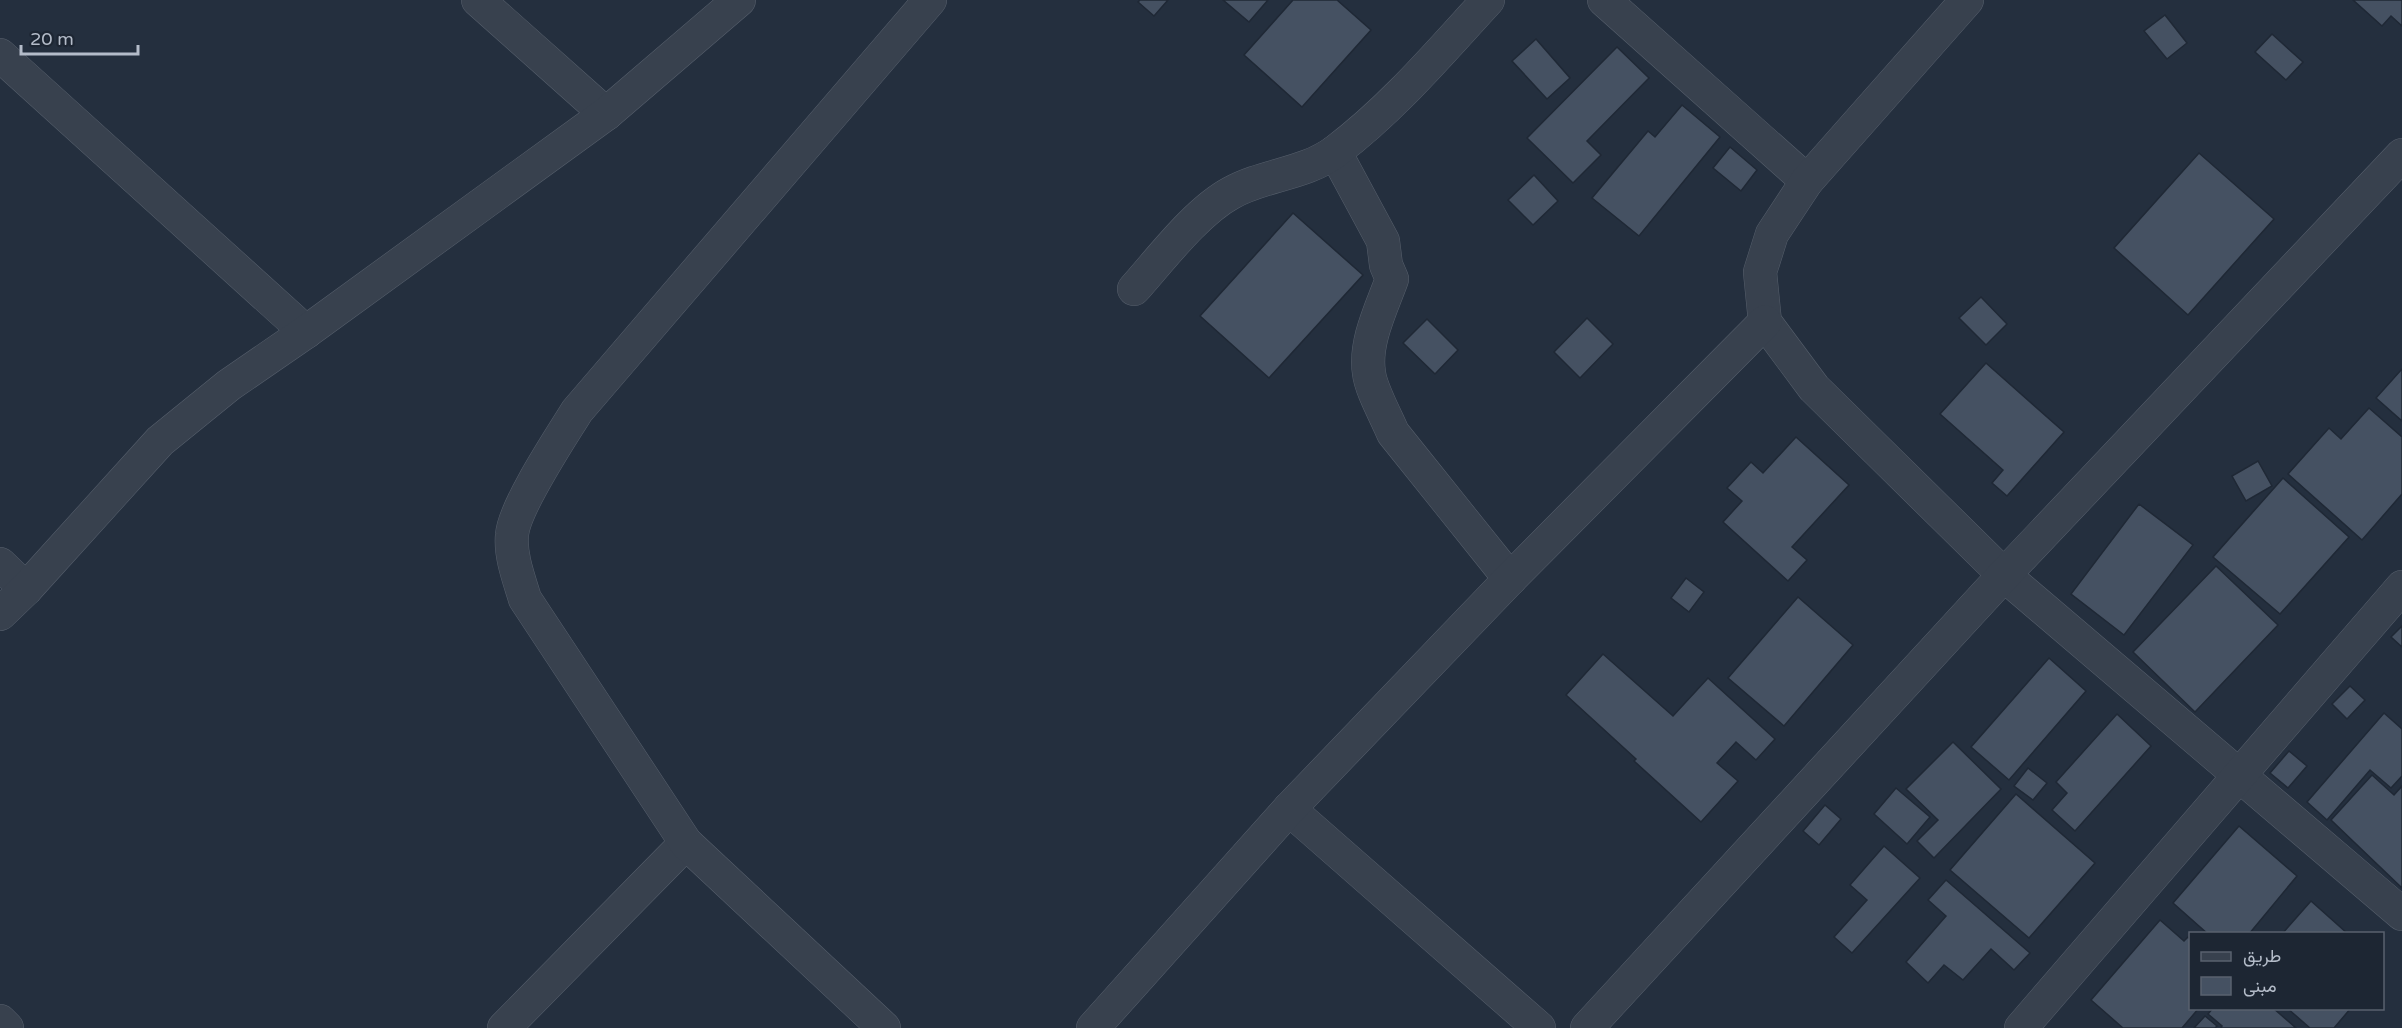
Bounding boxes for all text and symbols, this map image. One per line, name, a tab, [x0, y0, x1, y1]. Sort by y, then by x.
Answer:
scale bar	[21, 18, 138, 56]
text: 20 m	[30, 28, 74, 50]
legend	[2189, 932, 2384, 1010]
text: طريق	[2243, 945, 2281, 967]
text: مبنى	[2243, 975, 2277, 997]

